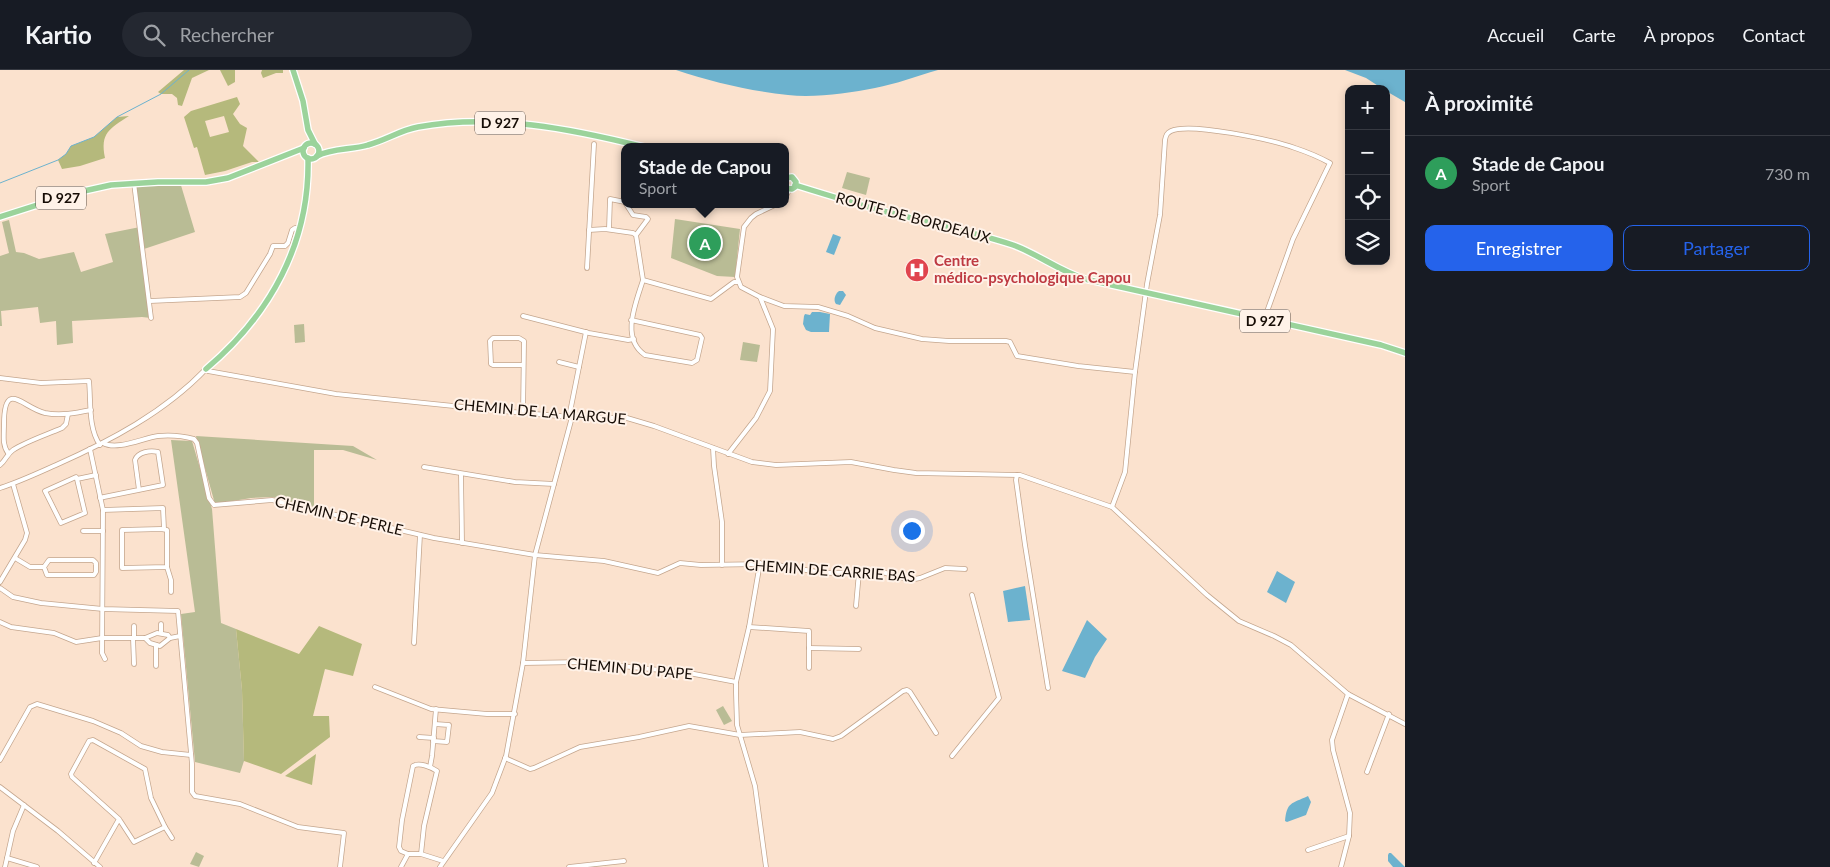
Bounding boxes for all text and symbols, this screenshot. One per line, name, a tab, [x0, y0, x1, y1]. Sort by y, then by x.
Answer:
search box	[122, 12, 472, 57]
text: Kartio	[25, 20, 92, 49]
icon: search	[140, 21, 168, 49]
text: Rechercher	[180, 23, 274, 46]
text: Accueil	[1487, 24, 1544, 46]
text: Carte	[1572, 24, 1616, 46]
text: À propos	[1644, 24, 1715, 46]
text: Contact	[1743, 24, 1805, 46]
map controls	[1345, 85, 1390, 265]
button: +	[1345, 85, 1390, 130]
text: À proximité	[1425, 90, 1533, 115]
road number: D 927	[475, 112, 525, 134]
button: −	[1345, 130, 1390, 175]
popup	[621, 143, 789, 208]
text: Stade de Capou	[1472, 152, 1604, 175]
text: Stade de Capou	[639, 155, 771, 178]
text: A	[1435, 164, 1447, 183]
text: 730 m	[1765, 164, 1810, 183]
button: locate	[1345, 175, 1390, 220]
text: Sport	[1472, 175, 1510, 194]
text: Sport	[639, 178, 677, 197]
road number: D 927	[36, 186, 86, 210]
street label: ROUTE DE BORDEAUX	[834, 188, 993, 246]
button: layers	[1345, 220, 1390, 265]
pin: A	[689, 224, 721, 262]
button: Enregistrer	[1425, 225, 1613, 271]
button: Partager	[1623, 225, 1810, 271]
place label: Centre médico-psychologique Capou	[934, 251, 1131, 286]
hospital icon: Centre médico-psychologique Capou	[904, 257, 930, 283]
road number: D 927	[1240, 310, 1290, 332]
street label: CHEMIN DE LA MARGUE	[453, 395, 627, 427]
street label: CHEMIN DE PERLE	[273, 492, 405, 539]
your location	[899, 518, 925, 544]
street label: CHEMIN DE CARRIE BAS	[744, 555, 916, 585]
street label: CHEMIN DU PAPE	[567, 654, 694, 682]

